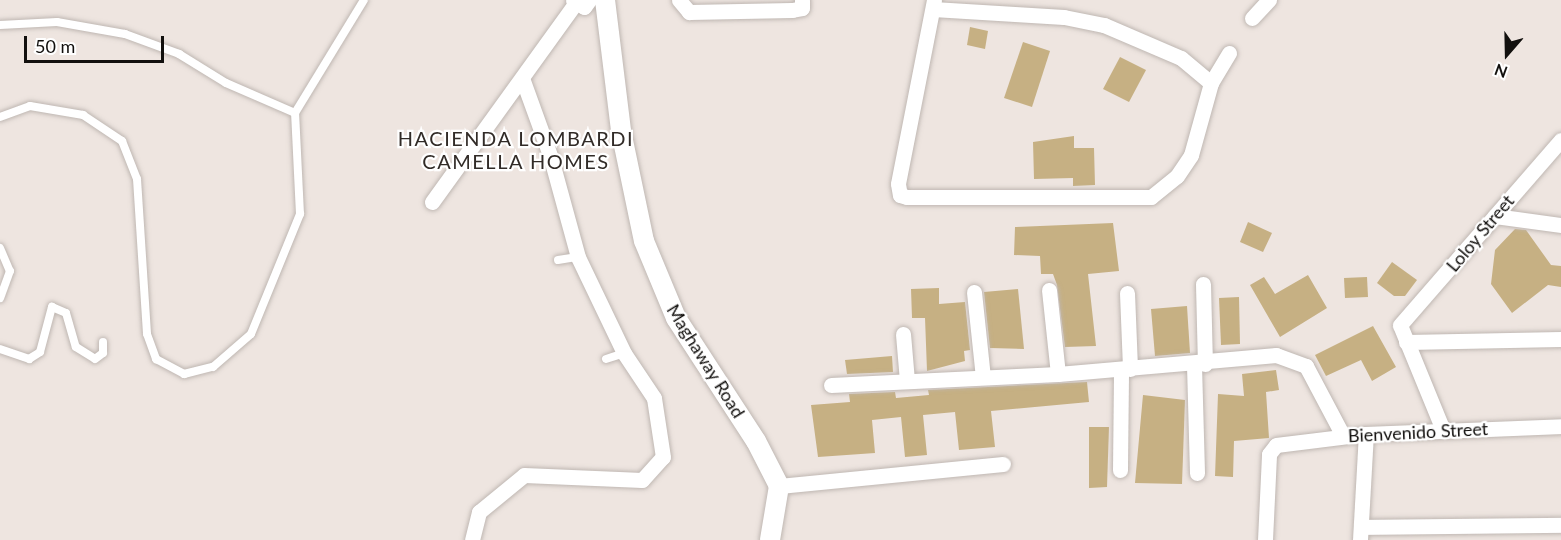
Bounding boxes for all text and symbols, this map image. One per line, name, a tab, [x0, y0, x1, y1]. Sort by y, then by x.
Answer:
scale bar	[27, 24, 166, 62]
north arrow	[1477, 24, 1537, 84]
text: 50 m	[35, 35, 75, 57]
text: N	[1492, 60, 1510, 82]
district label: HACIENDA LOMBARDI CAMELLA HOMES	[398, 126, 634, 173]
street label: Loloy Street	[1441, 190, 1519, 276]
street label: Maghaway Road	[662, 300, 750, 422]
street label: Bienvenido Street	[1347, 418, 1489, 446]

